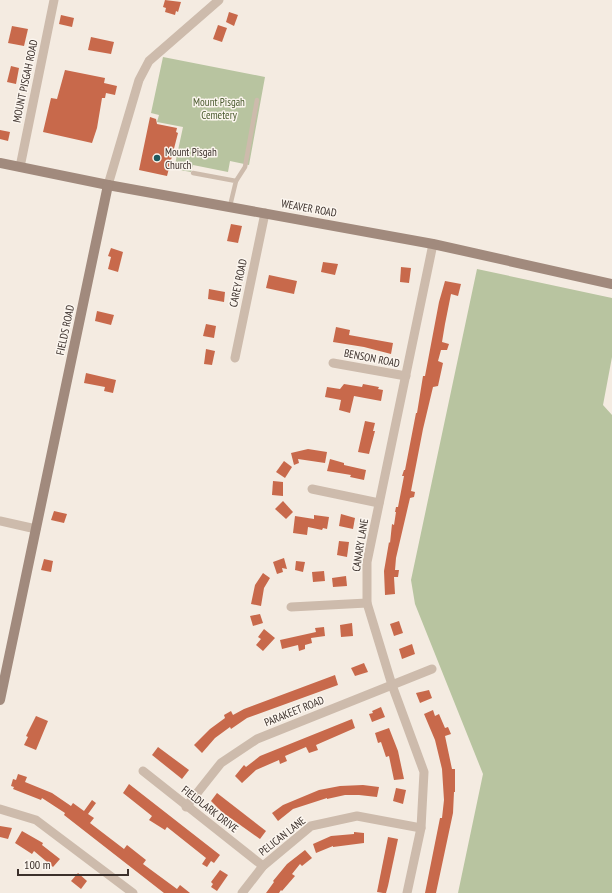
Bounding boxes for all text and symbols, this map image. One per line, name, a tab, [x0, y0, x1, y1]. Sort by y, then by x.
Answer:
street label: MOUNT PISGAH ROAD	[9, 38, 41, 124]
park label: Mount Pisgah Cemetery	[193, 95, 245, 122]
place label: Mount Pisgah Church	[165, 145, 217, 172]
marker: Mount Pisgah Church	[152, 153, 162, 163]
street label: WEAVER ROAD	[280, 196, 338, 220]
street label: CAREY ROAD	[226, 257, 250, 308]
street label: FIELDS ROAD	[53, 303, 77, 356]
street label: BENSON ROAD	[343, 346, 401, 370]
street label: CANARY LANE	[349, 517, 371, 573]
street label: PARAKEET ROAD	[262, 693, 326, 729]
street label: FIELDLARK DRIVE	[179, 782, 241, 836]
street label: PELICAN LANE	[256, 813, 308, 859]
scale bar	[18, 851, 128, 877]
text: 100 m	[24, 857, 51, 872]

